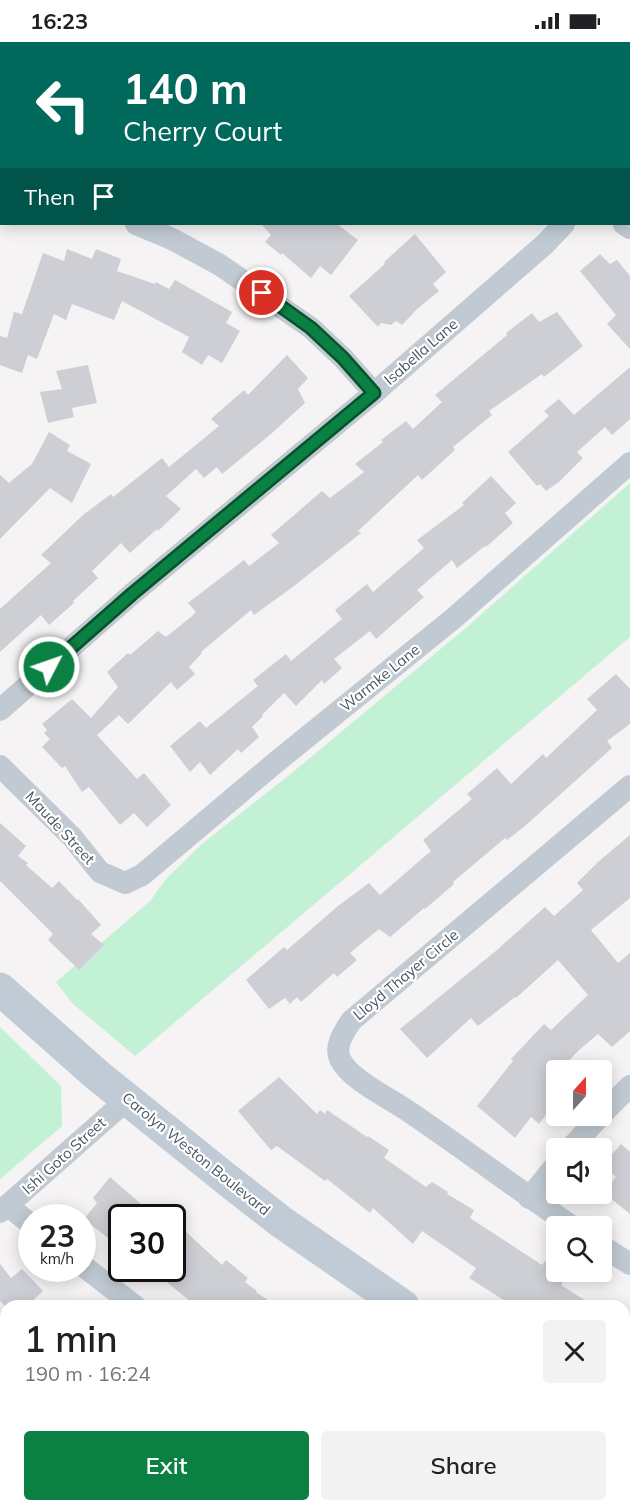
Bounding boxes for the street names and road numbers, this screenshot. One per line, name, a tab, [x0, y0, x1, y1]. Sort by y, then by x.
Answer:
street label: Isabella Lane	[380, 314, 461, 389]
street label: Warmke Lane	[336, 640, 423, 716]
street label: Maude Street	[22, 787, 99, 868]
street label: Lloyd Thayer Circle	[349, 925, 462, 1024]
street label: Carolyn Weston Boulevard	[118, 1088, 274, 1219]
street label: Ishi Goto Street	[18, 1113, 109, 1198]

